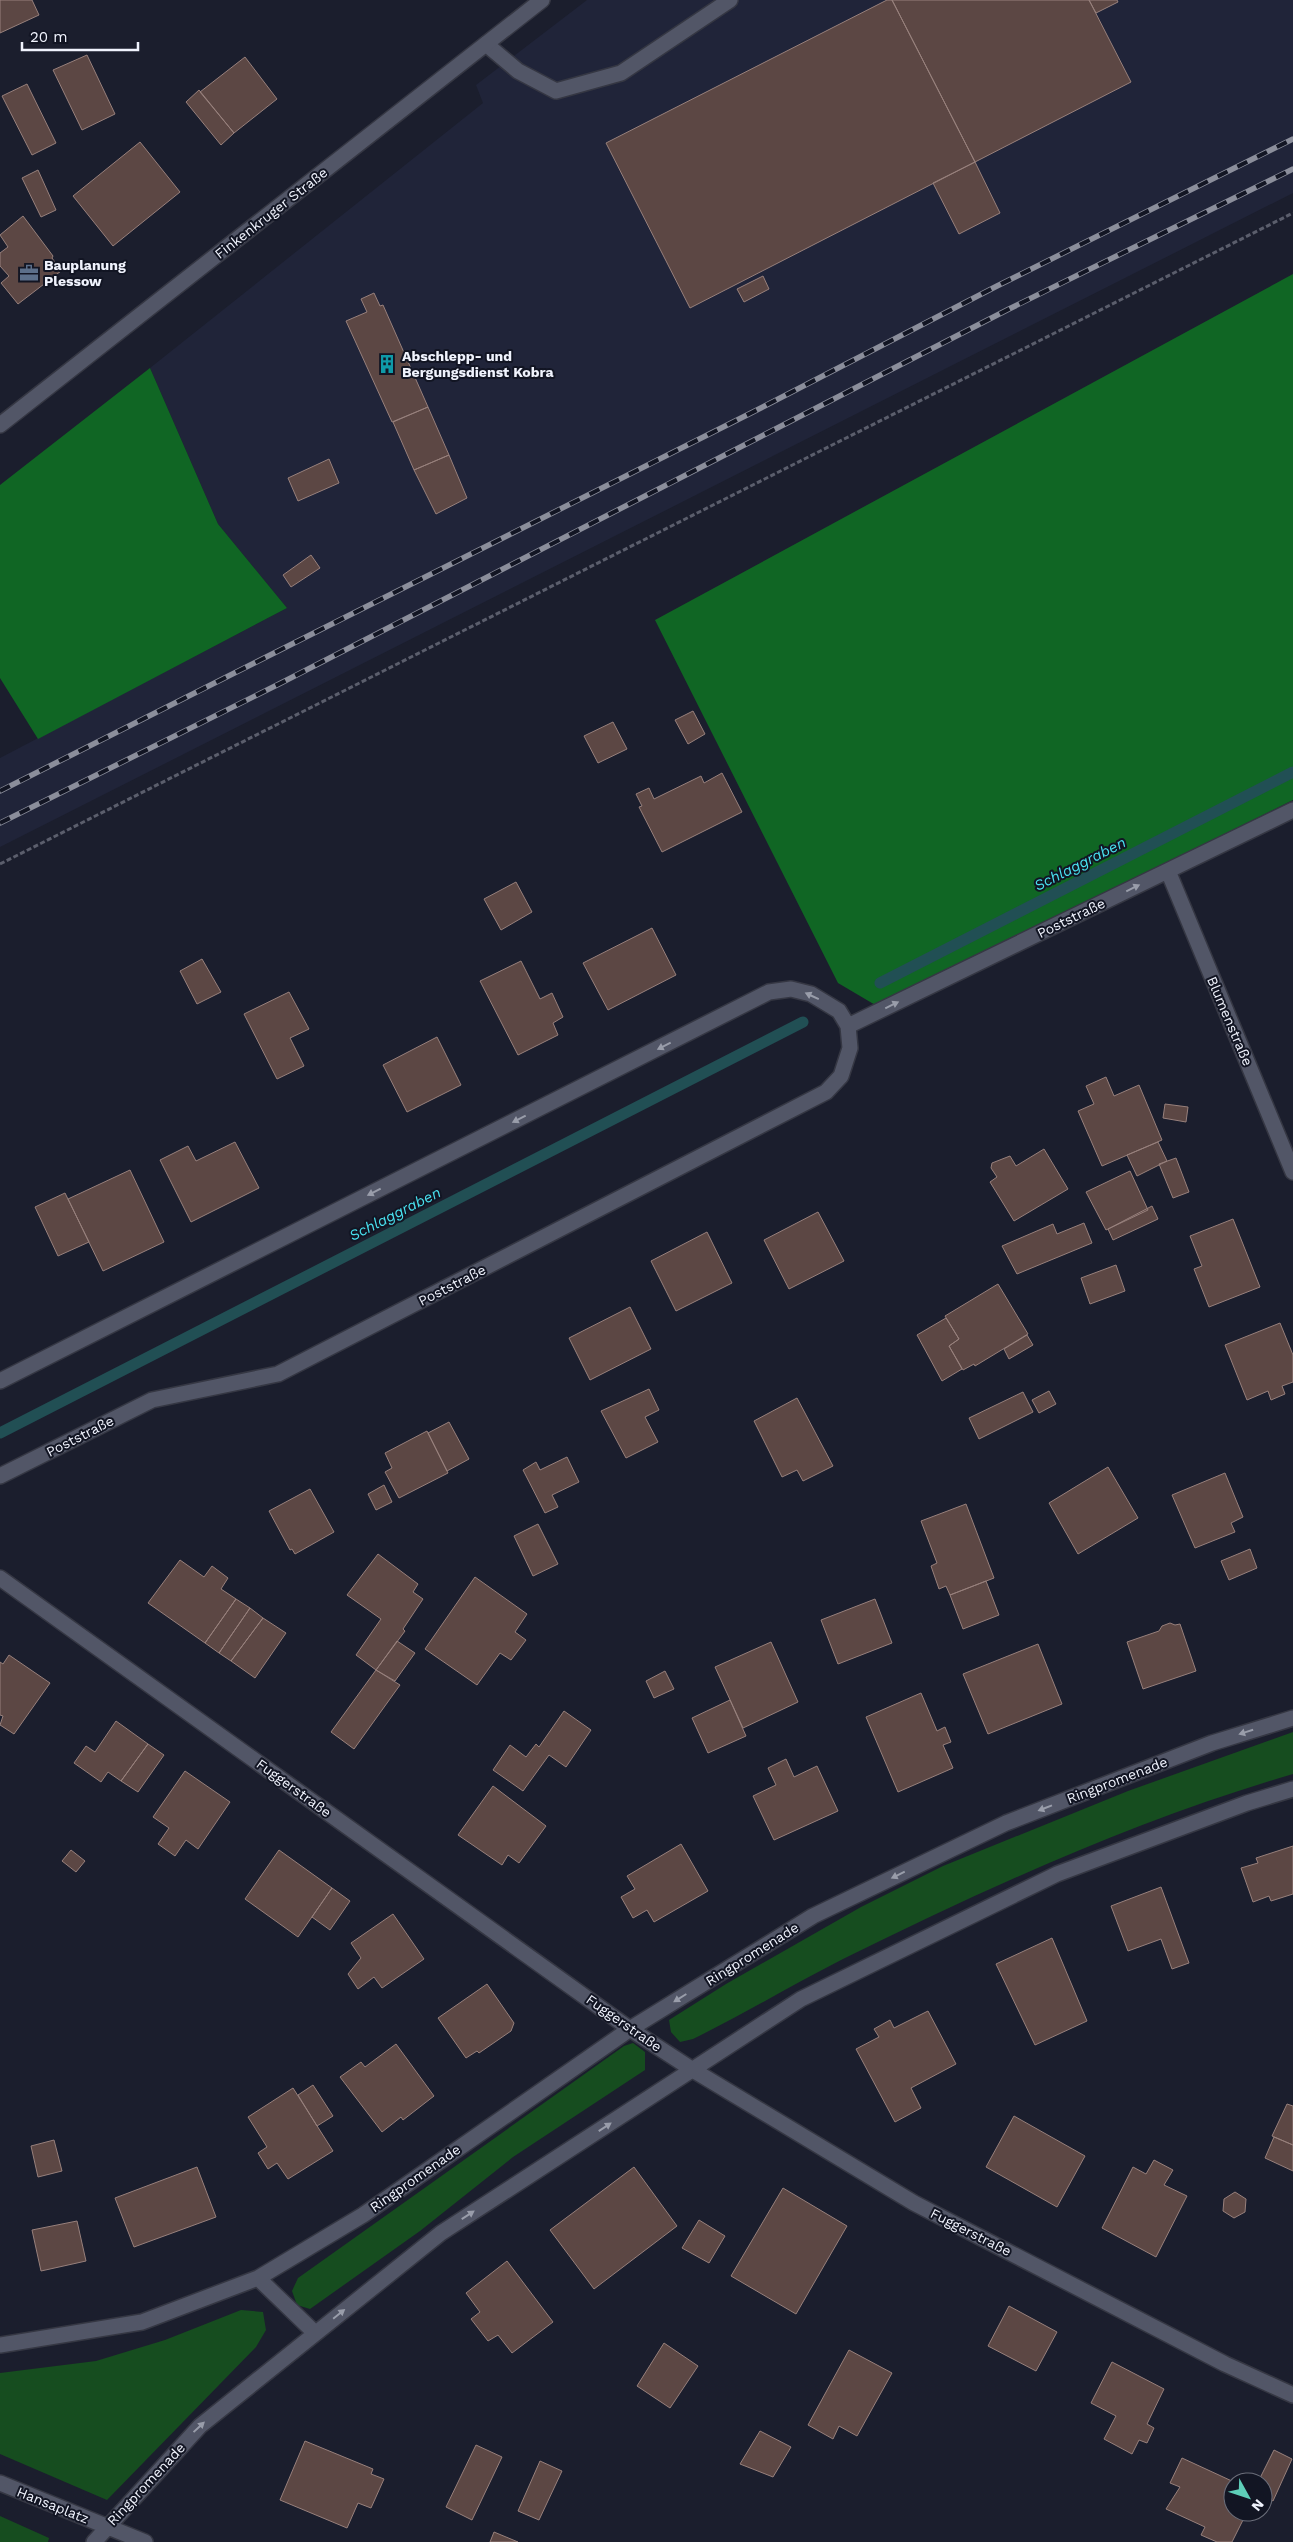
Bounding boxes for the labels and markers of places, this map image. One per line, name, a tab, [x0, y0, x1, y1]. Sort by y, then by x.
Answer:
place label: Bauplanung Plessow	[44, 257, 126, 289]
office icon: Bauplanung Plessow	[18, 262, 40, 284]
place label: Abschlepp- und Bergungsdienst Kobra	[402, 348, 554, 380]
building icon: Abschlepp- und Bergungsdienst Kobra	[376, 353, 398, 375]

